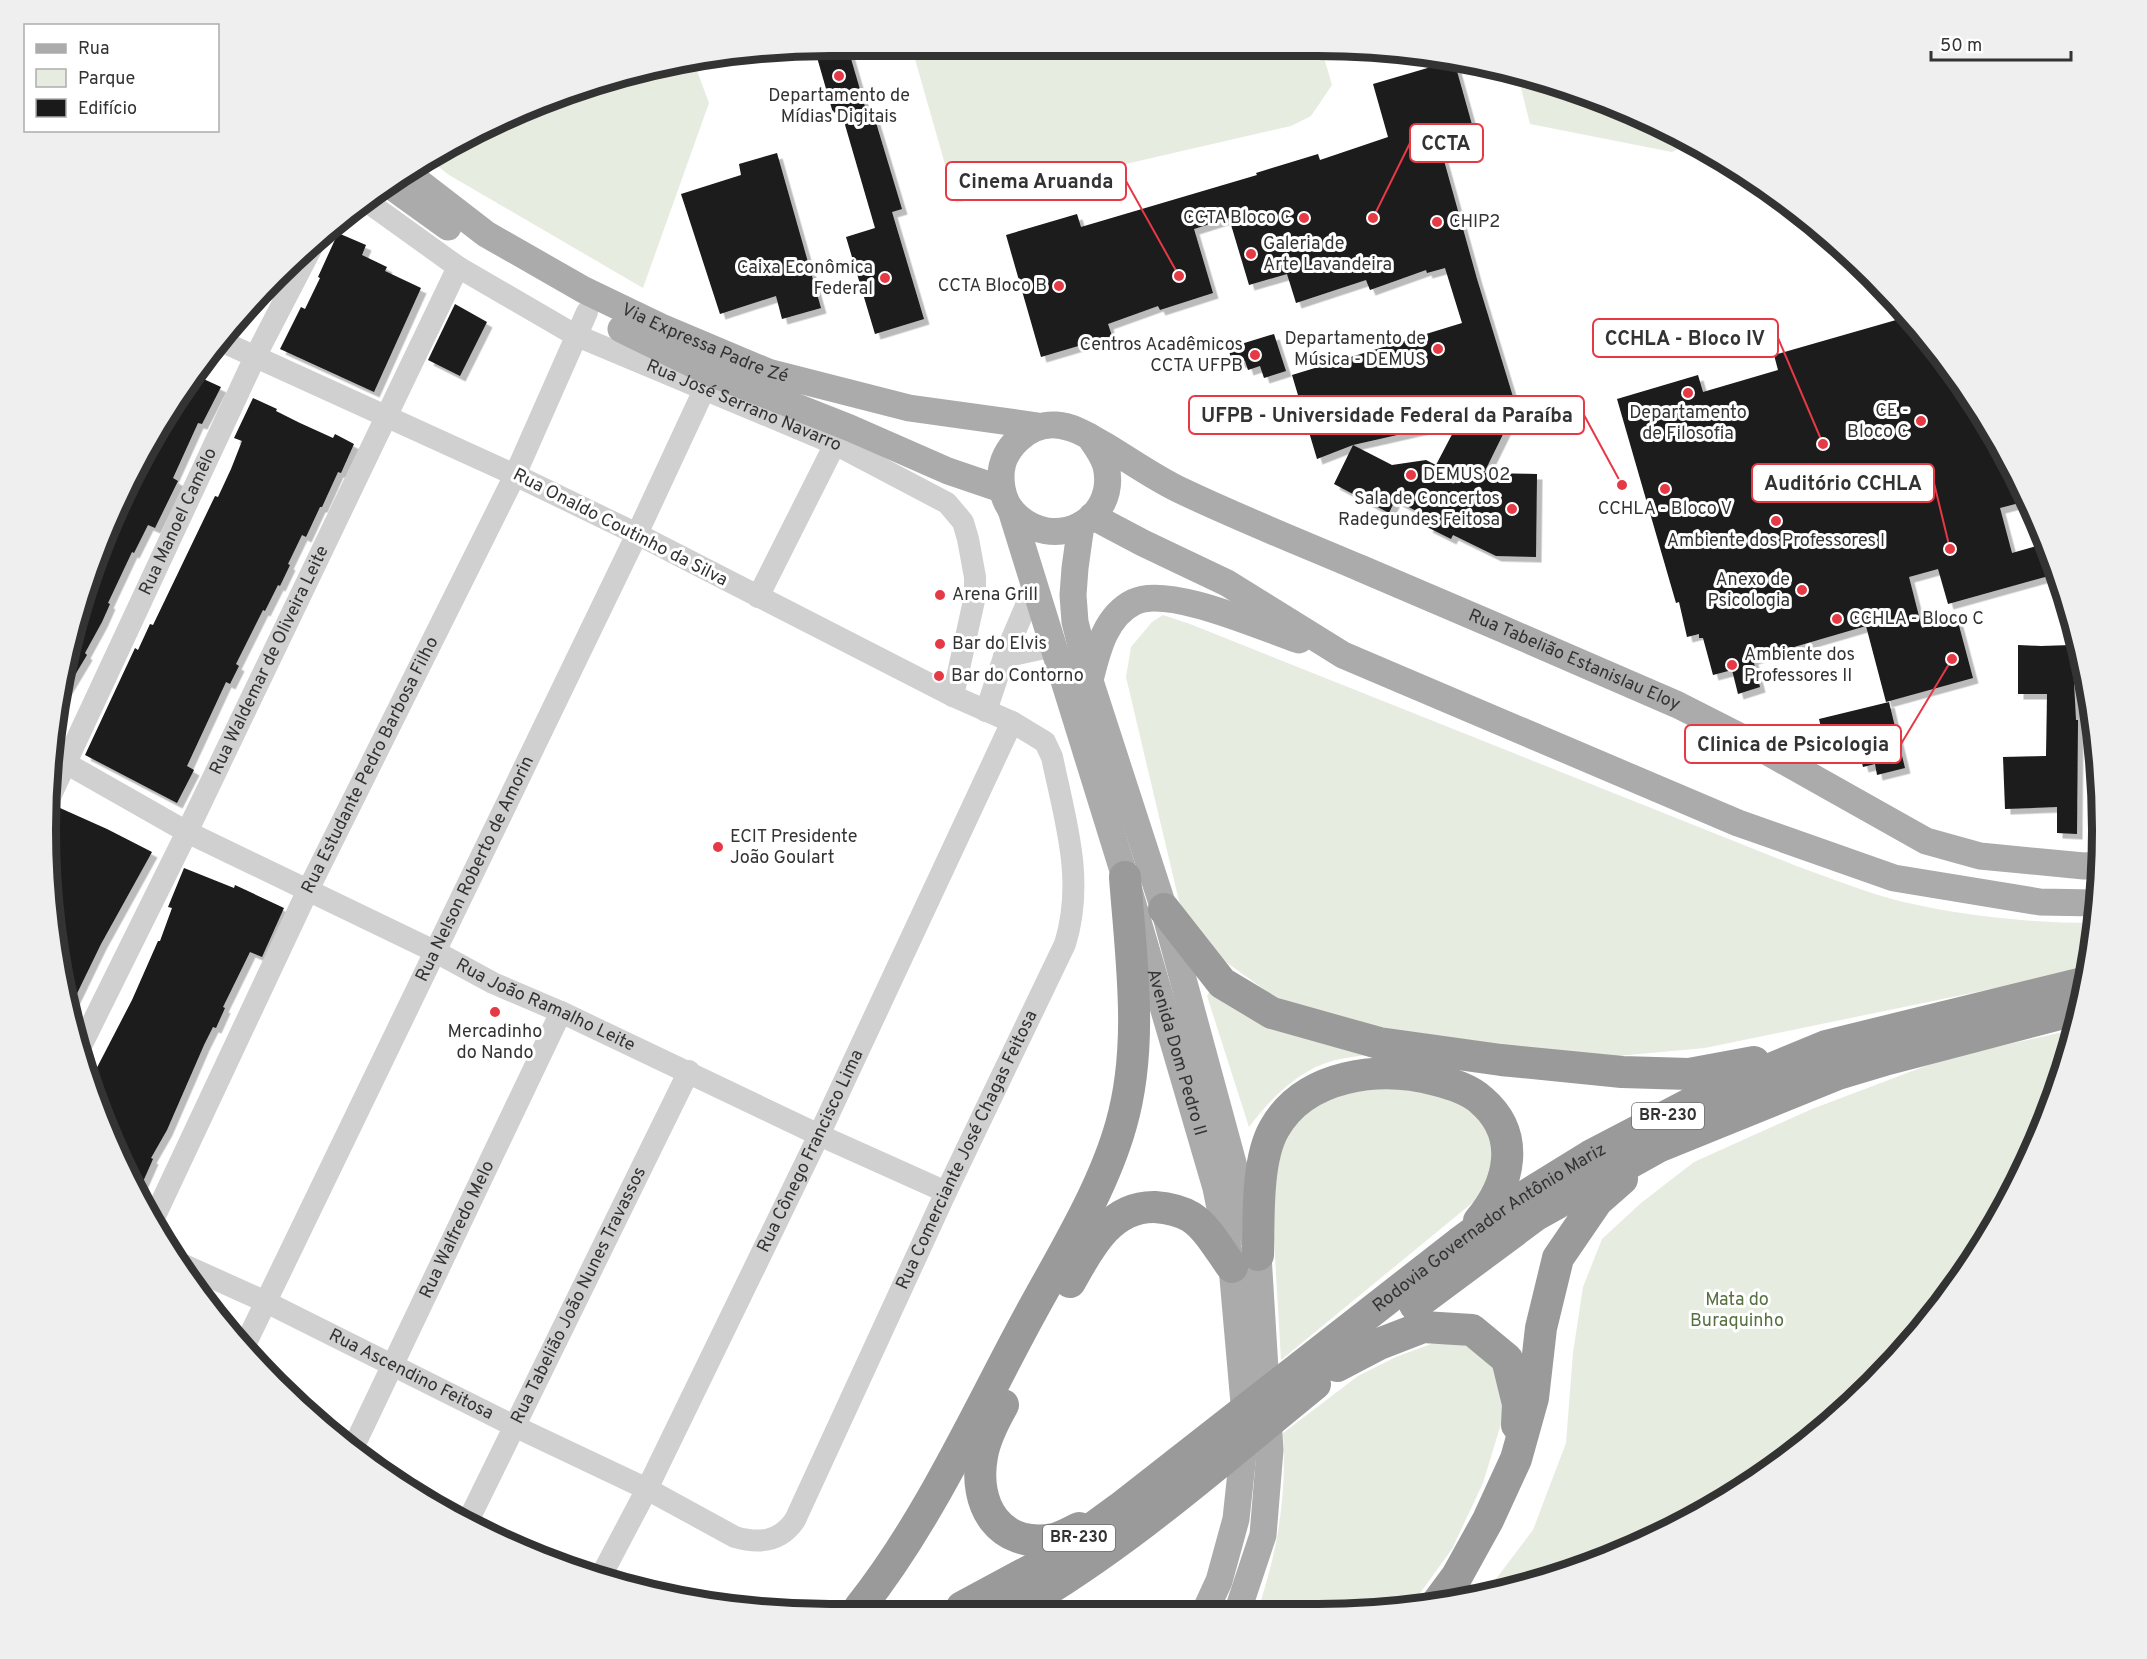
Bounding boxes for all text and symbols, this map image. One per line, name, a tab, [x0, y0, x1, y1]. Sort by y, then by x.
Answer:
legend	[24, 24, 219, 132]
scale bar	[1931, 24, 2070, 62]
text: 50 m	[1940, 35, 1982, 58]
text: Rua	[78, 38, 109, 61]
text: Parque	[78, 68, 135, 91]
marker: Departamento de Mídias Digitais	[832, 69, 846, 83]
place label: Departamento de Mídias Digitais	[768, 85, 910, 129]
text: Edifício	[78, 98, 137, 121]
callout: CCTA	[1410, 124, 1483, 162]
text: CCTA	[1421, 132, 1471, 158]
callout: Cinema Aruanda	[946, 162, 1126, 200]
text: Cinema Aruanda	[959, 170, 1113, 196]
place label: CCTA Bloco C	[1183, 207, 1292, 230]
marker: CCTA Bloco C	[1297, 211, 1311, 225]
place label: CHIP2	[1449, 211, 1500, 234]
marker: CHIP2	[1430, 215, 1444, 229]
place label: Galeria de Arte Lavandeira	[1263, 233, 1392, 277]
marker: Galeria de Arte Lavandeira	[1244, 247, 1258, 261]
place label: Caixa Econômica Federal	[737, 257, 873, 301]
marker: Caixa Econômica Federal	[878, 271, 892, 285]
place label: CCTA Bloco B	[938, 275, 1047, 298]
marker: CCTA Bloco B	[1052, 279, 1066, 293]
street label: Via Expressa Padre Zé	[618, 298, 791, 388]
callout: CCHLA - Bloco IV	[1593, 319, 1778, 357]
text: CCHLA - Bloco IV	[1605, 327, 1765, 353]
place label: Departamento de Música - DEMUS	[1284, 328, 1426, 372]
place label: Centros Acadêmicos CCTA UFPB	[1079, 334, 1243, 378]
marker: Departamento de Música - DEMUS	[1431, 342, 1445, 356]
marker: Centros Acadêmicos CCTA UFPB	[1248, 348, 1262, 362]
street label: Rua José Serrano Navarro	[643, 355, 846, 457]
marker: Departamento de Filosofia	[1681, 386, 1695, 400]
callout: UFPB - Universidade Federal da Paraíba	[1189, 396, 1584, 434]
place label: CE - Bloco C	[1847, 400, 1909, 444]
place label: Departamento de Filosofia	[1629, 402, 1747, 446]
text: UFPB - Universidade Federal da Paraíba	[1201, 404, 1573, 430]
marker: CE - Bloco C	[1914, 414, 1928, 428]
street label: Rua Manoel Camêlo	[134, 444, 223, 599]
street label: Rua Onaldo Coutinho da Silva	[509, 464, 731, 592]
place label: DEMUS 02	[1423, 464, 1510, 487]
callout: Auditório CCHLA	[1752, 464, 1934, 502]
marker: DEMUS 02	[1404, 468, 1418, 482]
text: Auditório CCHLA	[1764, 472, 1922, 498]
marker: CCHLA - Bloco V	[1658, 482, 1672, 496]
place label: Sala de Concertos Radegundes Feitosa	[1338, 488, 1500, 532]
place label: CCHLA - Bloco V	[1598, 498, 1732, 521]
marker: Sala de Concertos Radegundes Feitosa	[1505, 502, 1519, 516]
marker: Ambiente dos Professores I	[1769, 514, 1783, 528]
place label: Ambiente dos Professores I	[1667, 530, 1885, 553]
street label: Rua Waldemar de Oliveira Leite	[205, 542, 334, 779]
place label: Anexo de Psicologia	[1707, 569, 1790, 613]
marker: Anexo de Psicologia	[1795, 583, 1809, 597]
place label: Arena Grill	[952, 584, 1038, 607]
marker: Arena Grill	[933, 588, 947, 602]
street label: Rua Tabelião Estanislau Eloy	[1465, 604, 1684, 716]
place label: CCHLA - Bloco C	[1849, 608, 1984, 631]
marker: CCHLA - Bloco C	[1830, 612, 1844, 626]
street label: Rua Estudante Pedro Barbosa Filho	[297, 633, 444, 898]
place label: Bar do Elvis	[952, 633, 1047, 656]
marker: Bar do Elvis	[933, 637, 947, 651]
place label: Ambiente dos Professores II	[1744, 644, 1855, 688]
marker: Ambiente dos Professores II	[1725, 658, 1739, 672]
place label: Bar do Contorno	[951, 665, 1084, 688]
marker: Bar do Contorno	[932, 669, 946, 683]
callout: Clinica de Psicologia	[1685, 725, 1901, 763]
text: Clinica de Psicologia	[1697, 733, 1889, 759]
street label: Rua Nelson Roberto de Amorin	[411, 752, 539, 986]
place label: ECIT Presidente João Goulart	[730, 826, 857, 870]
marker: ECIT Presidente João Goulart	[711, 840, 725, 854]
street label: Rua João Ramalho Leite	[452, 953, 639, 1057]
street label: Avenida Dom Pedro II	[1141, 966, 1212, 1139]
marker: Mercadinho do Nando	[488, 1005, 502, 1019]
street label: Rua Comerciante José Chagas Feitosa	[891, 1007, 1043, 1293]
place label: Mercadinho do Nando	[448, 1021, 542, 1065]
street label: Rua Cônego Francisco Lima	[752, 1046, 869, 1256]
road number: BR-230	[1632, 1103, 1704, 1129]
street label: Rodovia Governador Antônio Mariz	[1368, 1138, 1610, 1318]
street label: Rua Walfredo Melo	[414, 1157, 500, 1302]
street label: Rua Tabelião João Nunes Travassos	[506, 1163, 652, 1428]
park label: Mata do Buraquinho	[1690, 1289, 1784, 1333]
street label: Rua Ascendino Feitosa	[325, 1324, 497, 1425]
road number: BR-230	[1043, 1525, 1115, 1551]

